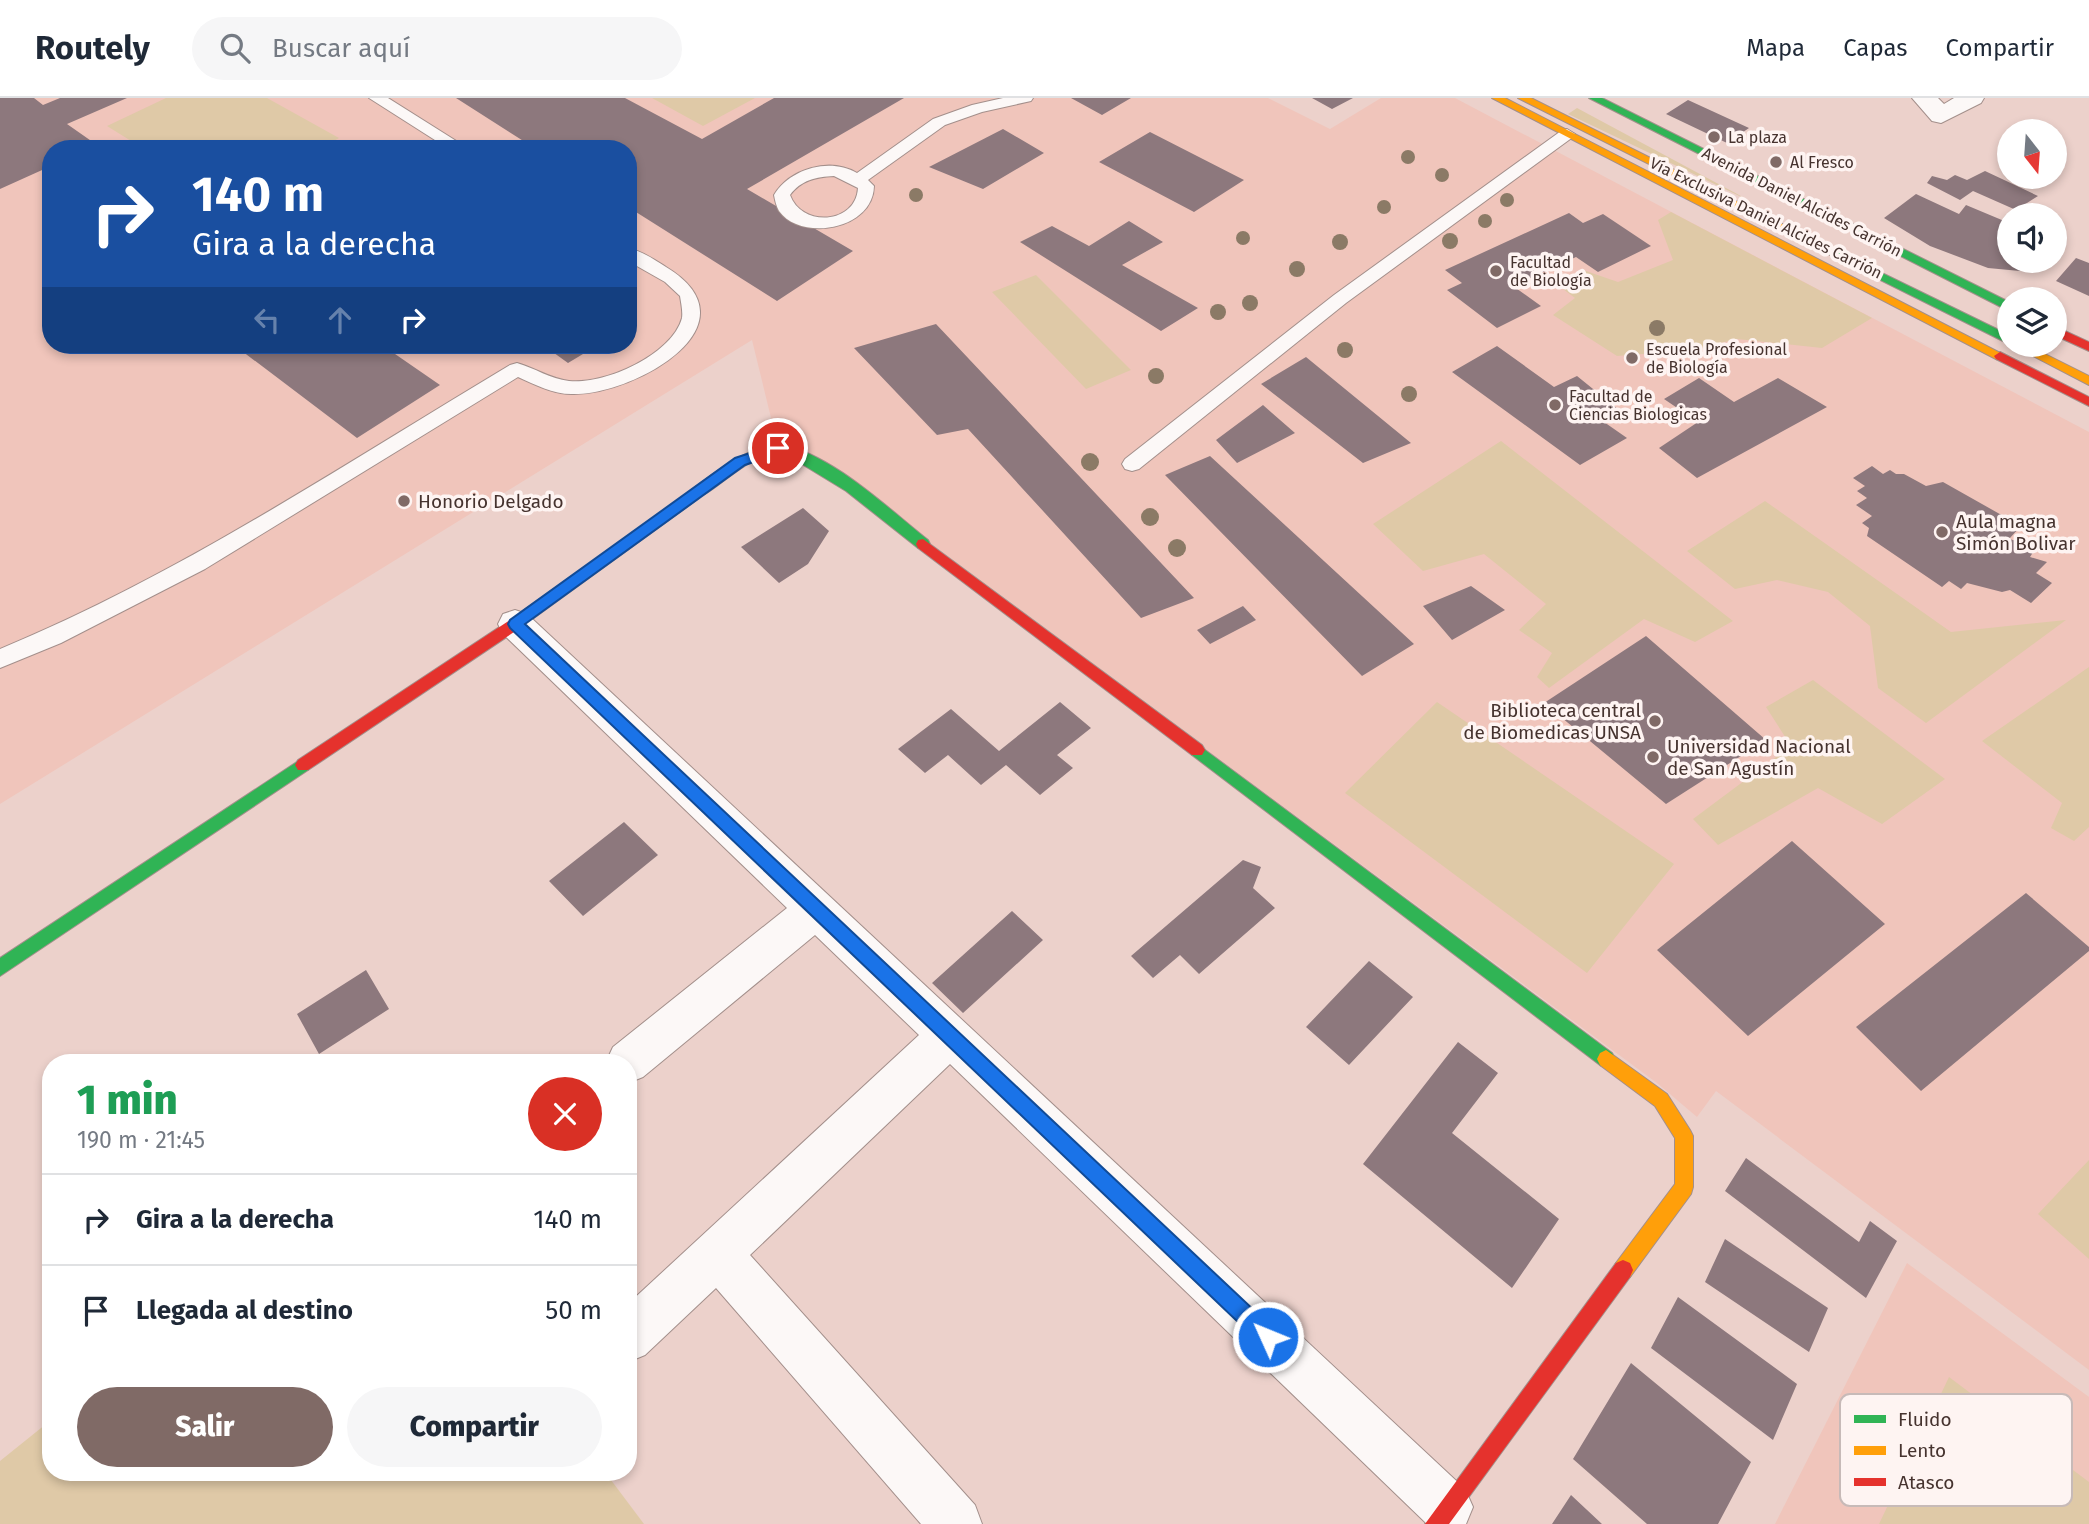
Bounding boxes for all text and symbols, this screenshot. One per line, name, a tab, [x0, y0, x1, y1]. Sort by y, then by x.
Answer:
search box	[192, 17, 682, 80]
text: Routely	[35, 28, 150, 68]
icon: search	[216, 29, 254, 67]
text: Buscar aquí	[272, 33, 410, 64]
text: Mapa	[1746, 34, 1805, 62]
text: Capas	[1843, 34, 1907, 62]
text: Compartir	[1945, 34, 2054, 62]
north arrow	[1997, 119, 2067, 189]
map controls	[1997, 119, 2067, 357]
place label: La plaza	[1728, 128, 1787, 147]
marker: La plaza	[1706, 129, 1722, 145]
street label: Avenida Daniel Alcides Carrión	[1699, 143, 1905, 261]
street label: Vía Exclusiva Daniel Alcides Carrión	[1647, 153, 1885, 283]
place label: Al Fresco	[1790, 153, 1854, 172]
marker: Al Fresco	[1768, 154, 1784, 170]
text: 140 m	[192, 165, 324, 224]
icon: right	[77, 168, 168, 259]
button: sound	[1997, 203, 2067, 273]
text: Gira a la derecha	[192, 225, 436, 263]
place label: Facultad de Biología	[1510, 253, 1592, 290]
marker: Facultad de Biología	[1488, 263, 1504, 279]
button: layers	[1997, 287, 2067, 357]
icon: left	[248, 301, 286, 339]
icon: ahead	[321, 301, 359, 339]
icon: right	[394, 301, 432, 339]
place label: Escuela Profesional de Biología	[1646, 340, 1787, 377]
marker: Escuela Profesional de Biología	[1624, 350, 1640, 366]
place label: Facultad de Ciencias Biologicas	[1569, 387, 1707, 424]
marker: Facultad de Ciencias Biologicas	[1547, 397, 1563, 413]
pin	[748, 418, 808, 478]
icon: arrive	[759, 429, 797, 467]
place label: Honorio Delgado	[418, 490, 564, 513]
marker: Honorio Delgado	[396, 493, 412, 509]
place label: Aula magna Simón Bolivar	[1956, 510, 2076, 555]
marker: Aula magna Simón Bolivar	[1934, 524, 1950, 540]
place label: Biblioteca central de Biomedicas UNSA	[1463, 699, 1641, 744]
marker: Biblioteca central de Biomedicas UNSA	[1647, 713, 1663, 729]
place label: Universidad Nacional de San Agustín	[1667, 735, 1851, 780]
marker: Universidad Nacional de San Agustín	[1645, 749, 1661, 765]
text: 1 min	[77, 1075, 178, 1125]
button: close	[528, 1077, 602, 1151]
text: 190 m · 21:45	[77, 1126, 205, 1154]
icon: right	[77, 1201, 115, 1239]
text: Gira a la derecha	[136, 1204, 334, 1235]
text: 140 m	[533, 1204, 602, 1235]
icon: arrive	[77, 1292, 115, 1330]
text: Llegada al destino	[136, 1295, 353, 1326]
text: 50 m	[545, 1295, 602, 1326]
position arrow	[1231, 1300, 1305, 1374]
button: Salir	[77, 1387, 333, 1467]
button: Compartir	[347, 1387, 602, 1467]
legend	[1840, 1394, 2072, 1506]
text: Fluido	[1898, 1408, 1952, 1431]
text: Lento	[1898, 1439, 1946, 1462]
text: Atasco	[1898, 1471, 1954, 1494]

